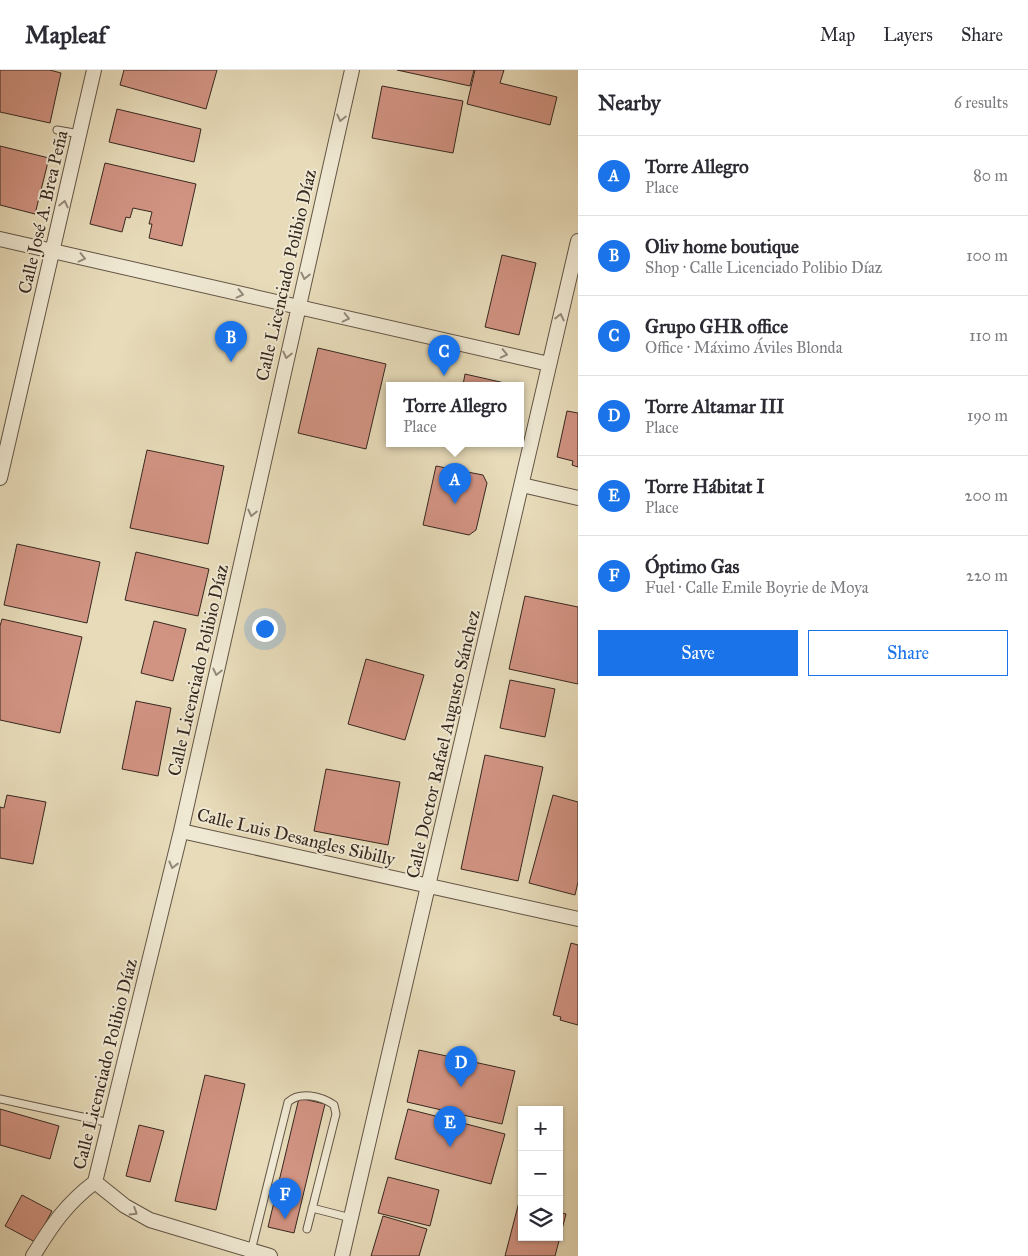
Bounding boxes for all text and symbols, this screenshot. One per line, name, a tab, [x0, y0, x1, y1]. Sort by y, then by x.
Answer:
text: Mapleaf	[25, 20, 106, 50]
text: Map	[820, 24, 855, 46]
text: Layers	[883, 24, 933, 46]
text: Share	[961, 24, 1003, 46]
text: Nearby	[598, 90, 661, 116]
text: 6 results	[954, 93, 1008, 112]
one-way arrow	[337, 113, 347, 122]
street label: Calle José A. Brea Peña	[14, 128, 74, 296]
text: Torre Allegro	[645, 155, 749, 178]
text: A	[609, 166, 619, 185]
text: 80 m	[973, 166, 1008, 185]
street label: Calle Licenciado Polibio Díaz	[251, 167, 321, 383]
text: Place	[645, 178, 679, 197]
one-way arrow	[58, 199, 69, 208]
text: Oliv home boutique	[645, 235, 799, 258]
text: B	[609, 246, 619, 265]
text: 100 m	[966, 246, 1008, 265]
one-way arrow	[77, 252, 86, 263]
text: Shop · Calle Licenciado Polibio Díaz	[645, 258, 882, 277]
one-way arrow	[300, 271, 311, 280]
one-way arrow	[236, 288, 245, 299]
one-way arrow	[341, 312, 350, 323]
one-way arrow	[555, 312, 565, 321]
text: Grupo GHR office	[645, 315, 788, 338]
pin: B	[215, 321, 247, 362]
text: C	[609, 326, 619, 345]
text: 110 m	[969, 326, 1008, 345]
pin: C	[428, 335, 460, 376]
text: Office · Máximo Áviles Blonda	[645, 338, 842, 357]
one-way arrow	[500, 348, 509, 359]
one-way arrow	[283, 350, 293, 359]
popup	[386, 382, 524, 447]
text: Torre Allegro	[403, 394, 507, 417]
text: Torre Altamar III	[645, 395, 784, 418]
text: D	[608, 406, 620, 425]
text: 190 m	[967, 406, 1008, 425]
text: Place	[403, 417, 437, 436]
text: Place	[645, 418, 679, 437]
pin: A	[439, 463, 471, 504]
text: Torre Hábitat I	[645, 475, 765, 498]
text: E	[608, 486, 620, 505]
text: 200 m	[965, 486, 1008, 505]
text: Place	[645, 498, 679, 517]
one-way arrow	[247, 509, 258, 518]
text: Óptimo Gas	[645, 555, 740, 578]
street label: Calle Licenciado Polibio Díaz	[163, 562, 233, 778]
text: F	[609, 566, 619, 585]
text: 220 m	[966, 566, 1008, 585]
text: Fuel · Calle Emile Boyrie de Moya	[645, 578, 868, 597]
street label: Calle Doctor Rafael Augusto Sánchez	[401, 608, 486, 881]
your location	[252, 616, 278, 642]
button: Save	[598, 630, 798, 676]
button: Share	[808, 630, 1008, 676]
one-way arrow	[212, 668, 222, 677]
street label: Calle Luis Desangles Sibilly	[195, 803, 398, 872]
one-way arrow	[168, 860, 179, 869]
street label: Calle Licenciado Polibio Díaz	[68, 956, 142, 1172]
pin: D	[445, 1046, 477, 1087]
pin: E	[434, 1106, 466, 1147]
map controls	[518, 1106, 563, 1241]
button: +	[518, 1106, 563, 1151]
button: −	[518, 1151, 563, 1196]
pin: F	[269, 1178, 301, 1219]
button: layers	[518, 1196, 563, 1241]
one-way arrow	[128, 1205, 137, 1215]

